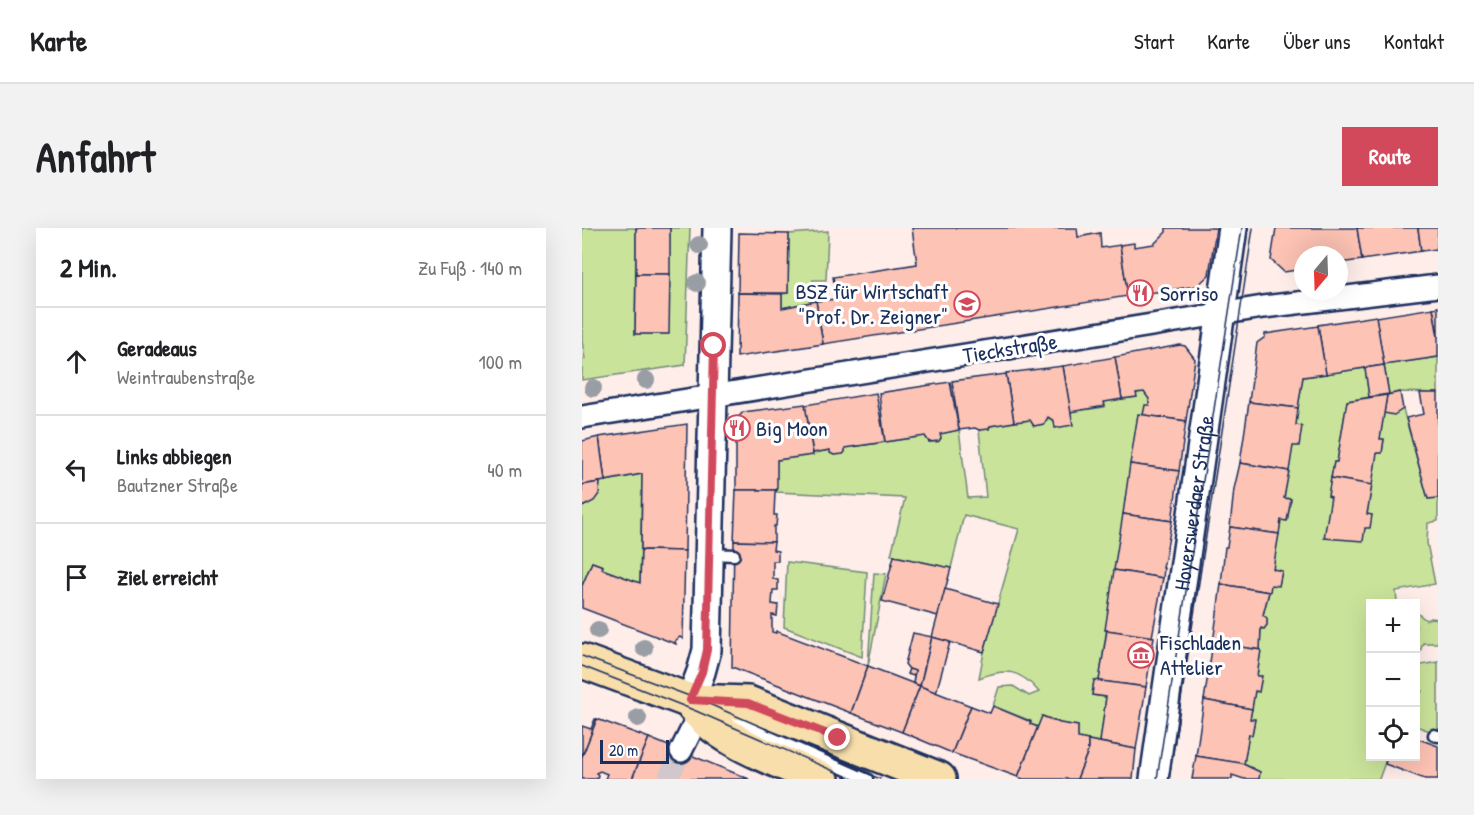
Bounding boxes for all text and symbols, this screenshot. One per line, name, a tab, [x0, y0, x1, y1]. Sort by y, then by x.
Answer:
text: Karte	[30, 22, 87, 60]
text: Start	[1134, 27, 1174, 56]
text: Karte	[1207, 27, 1250, 56]
text: Über uns	[1283, 27, 1351, 56]
text: Kontakt	[1384, 27, 1444, 56]
button: Route	[1342, 127, 1438, 186]
text: Anfahrt	[36, 128, 155, 185]
north arrow	[1294, 246, 1348, 300]
text: 2 Min.	[60, 250, 117, 285]
text: Zu Fuß · 140 m	[418, 254, 522, 281]
place label: BSZ für Wirtschaft "Prof. Dr. Zeigner"	[795, 276, 948, 331]
restaurant icon: Sorriso	[1125, 278, 1155, 308]
place label: Sorriso	[1160, 278, 1218, 308]
school or university icon: BSZ für Wirtschaft "Prof. Dr. Zeigner"	[952, 289, 982, 319]
street label: Tieckstraße	[961, 326, 1060, 370]
route start	[700, 332, 726, 358]
text: Geradeaus	[117, 333, 197, 363]
icon: ahead	[60, 345, 93, 378]
text: 100 m	[479, 348, 522, 375]
text: Weintraubenstraße	[117, 363, 255, 390]
restaurant icon: Big Moon	[722, 413, 752, 443]
place label: Big Moon	[756, 413, 828, 443]
street label: Hoyerswerdaer Straße	[1166, 413, 1221, 592]
text: Links abbiegen	[117, 441, 232, 471]
icon: left	[60, 453, 93, 486]
text: 40 m	[487, 456, 522, 483]
text: Bautzner Straße	[117, 471, 238, 498]
icon: arrive	[60, 561, 93, 594]
text: Ziel erreicht	[117, 562, 217, 592]
map controls	[1366, 599, 1420, 761]
button: +	[1366, 599, 1420, 653]
place label: Fischladen Attelier	[1159, 627, 1241, 682]
museum icon: Fischladen Attelier	[1126, 640, 1156, 670]
button: −	[1366, 653, 1420, 707]
button: locate	[1366, 707, 1420, 761]
route end	[824, 724, 850, 750]
scale bar	[600, 737, 669, 764]
text: 20 m	[609, 739, 638, 761]

